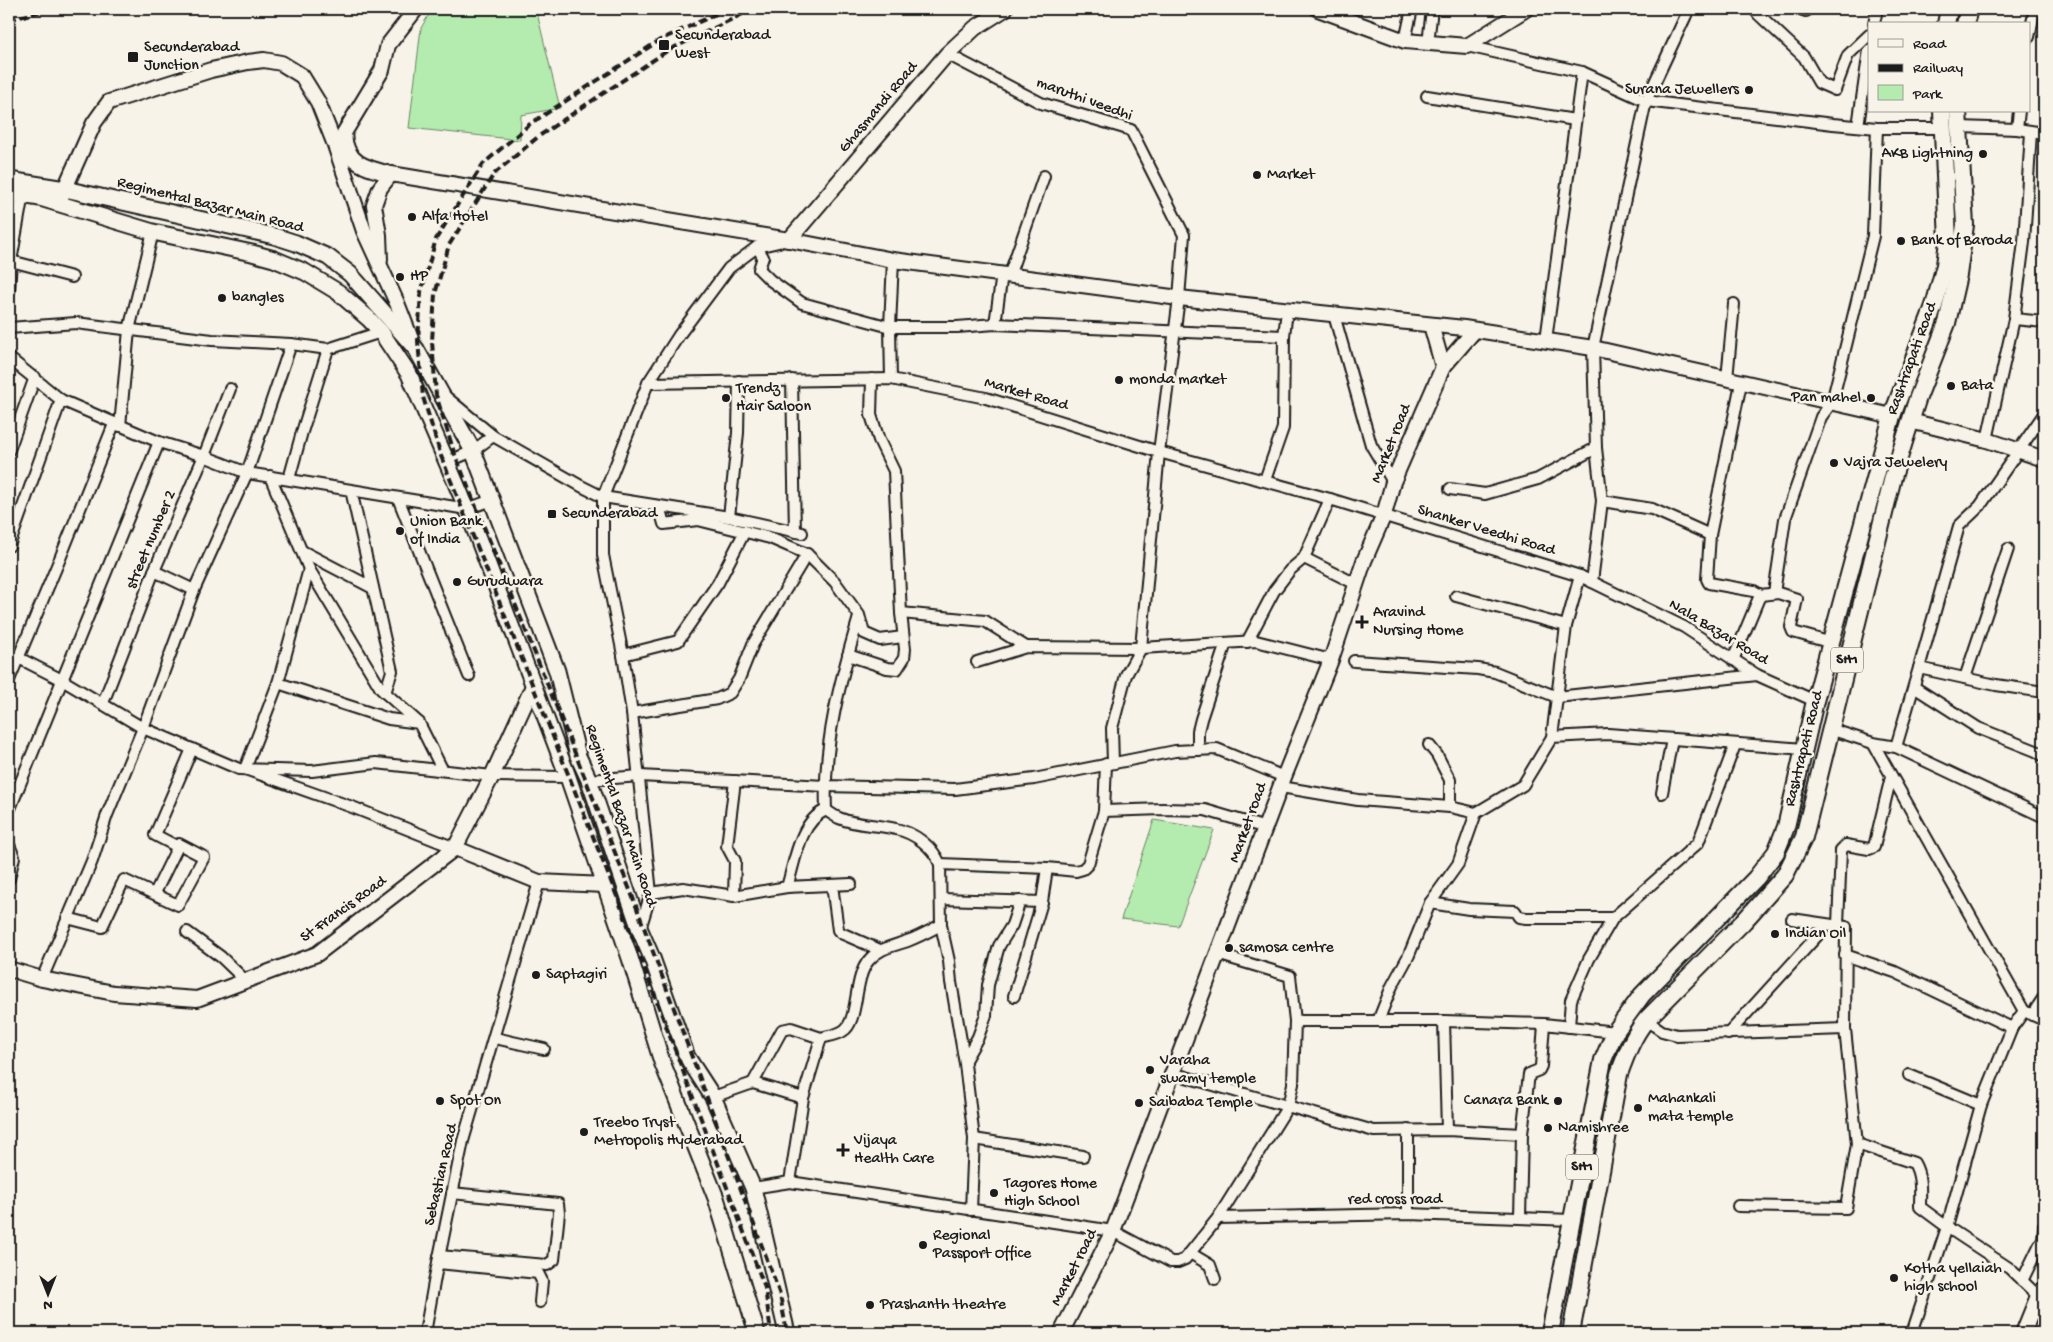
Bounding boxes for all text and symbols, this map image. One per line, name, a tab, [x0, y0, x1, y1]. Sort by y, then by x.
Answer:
legend	[1868, 22, 2030, 112]
place label: Secunderabad West	[675, 27, 772, 64]
text: Road	[1913, 36, 1947, 54]
marker: Secunderabad West	[657, 38, 671, 52]
place label: Secunderabad Junction	[144, 39, 241, 76]
marker: Secunderabad Junction	[126, 50, 140, 64]
street label: Ghasmandi Road	[835, 57, 924, 157]
text: Railway	[1913, 60, 1964, 78]
street label: maruthi veedhi	[1033, 74, 1135, 126]
place label: Surana Jewellers	[1625, 81, 1740, 100]
marker: Surana Jewellers	[1743, 84, 1755, 96]
text: Park	[1912, 86, 1943, 104]
place label: AKB Lightning	[1881, 145, 1973, 164]
marker: AKB Lightning	[1977, 148, 1989, 160]
place label: Market	[1267, 166, 1316, 185]
marker: Market	[1251, 169, 1263, 181]
street label: Regimental Bazar Main Road	[115, 174, 307, 239]
place label: Alfa Hotel	[422, 208, 488, 227]
marker: Alfa Hotel	[406, 211, 418, 223]
place label: Bank of Baroda	[1910, 232, 2014, 251]
marker: Bank of Baroda	[1895, 235, 1907, 247]
place label: HP	[410, 268, 428, 287]
marker: HP	[394, 271, 406, 283]
place label: bangles	[232, 289, 285, 308]
marker: bangles	[216, 292, 228, 304]
street label: Rashtrapati Road	[1884, 299, 1943, 418]
place label: monda market	[1129, 371, 1228, 390]
street label: Market Road	[982, 374, 1072, 416]
marker: monda market	[1113, 374, 1125, 386]
place label: Bata	[1960, 377, 1995, 396]
place label: Trendz Hair Saloon	[735, 380, 811, 417]
marker: Bata	[1945, 380, 1957, 392]
place label: Pan mahel	[1790, 389, 1861, 408]
marker: Trendz Hair Saloon	[720, 392, 732, 404]
marker: Pan mahel	[1865, 392, 1877, 404]
street label: Market road	[1368, 400, 1417, 486]
place label: Vajra Jewelery	[1843, 454, 1948, 473]
marker: Vajra Jewelery	[1828, 457, 1840, 469]
street label: street number 2	[123, 488, 181, 592]
street label: Shanker Veedhi Road	[1415, 501, 1559, 561]
place label: Secunderabad	[562, 505, 659, 524]
marker: Secunderabad	[546, 508, 558, 520]
place label: Union Bank of India	[410, 513, 484, 550]
marker: Union Bank of India	[394, 525, 406, 537]
place label: Gurudwara	[467, 573, 544, 592]
marker: Gurudwara	[451, 576, 463, 588]
street label: Nala Bazar Road	[1665, 596, 1773, 671]
place label: Aravind Nursing Home	[1373, 604, 1464, 641]
marker: Aravind Nursing Home	[1355, 615, 1369, 629]
road number: SH1	[1831, 648, 1863, 672]
street label: Rashtrapati Road	[1781, 688, 1829, 809]
street label: Regimental Bazar Main Road	[580, 722, 661, 911]
street label: Market road	[1226, 779, 1273, 866]
street label: St Francis Road	[297, 871, 392, 948]
place label: Indian Oil	[1785, 925, 1846, 944]
marker: Indian Oil	[1769, 928, 1781, 940]
place label: samosa centre	[1239, 939, 1334, 958]
marker: samosa centre	[1223, 942, 1235, 954]
place label: Saptagiri	[546, 966, 607, 985]
marker: Saptagiri	[530, 969, 542, 981]
place label: Varaha swamy temple	[1159, 1052, 1257, 1089]
marker: Varaha swamy temple	[1144, 1064, 1156, 1076]
place label: Mahankali mata temple	[1648, 1090, 1734, 1127]
place label: Spot On	[450, 1092, 502, 1111]
place label: Canara Bank	[1464, 1092, 1550, 1111]
place label: Saibaba Temple	[1149, 1094, 1253, 1113]
marker: Spot On	[434, 1095, 446, 1107]
marker: Canara Bank	[1552, 1095, 1564, 1107]
marker: Saibaba Temple	[1133, 1097, 1145, 1109]
marker: Mahankali mata temple	[1632, 1102, 1644, 1114]
place label: Treebo Tryst Metropolis Hyderabad	[593, 1114, 744, 1151]
place label: Namishree	[1558, 1119, 1630, 1138]
street label: Sebastian Road	[421, 1121, 463, 1228]
marker: Namishree	[1542, 1122, 1554, 1134]
marker: Treebo Tryst Metropolis Hyderabad	[578, 1126, 590, 1138]
place label: Vijaya Health Care	[853, 1132, 935, 1169]
marker: Vijaya Health Care	[836, 1143, 850, 1157]
road number: SH1	[1566, 1154, 1598, 1180]
place label: Tagores Home High School	[1003, 1175, 1098, 1212]
marker: Tagores Home High School	[988, 1187, 1000, 1199]
street label: red cross road	[1348, 1191, 1444, 1210]
street label: Market road	[1048, 1225, 1103, 1310]
place label: Regional Passport Office	[932, 1227, 1032, 1264]
marker: Regional Passport Office	[917, 1239, 929, 1251]
place label: Kotha yellaiah high school	[1904, 1260, 2002, 1297]
north arrow	[22, 1270, 72, 1320]
marker: Kotha yellaiah high school	[1888, 1272, 1900, 1284]
text: N	[43, 1296, 53, 1313]
place label: Prashanth theatre	[879, 1296, 1007, 1315]
marker: Prashanth theatre	[864, 1299, 876, 1311]

